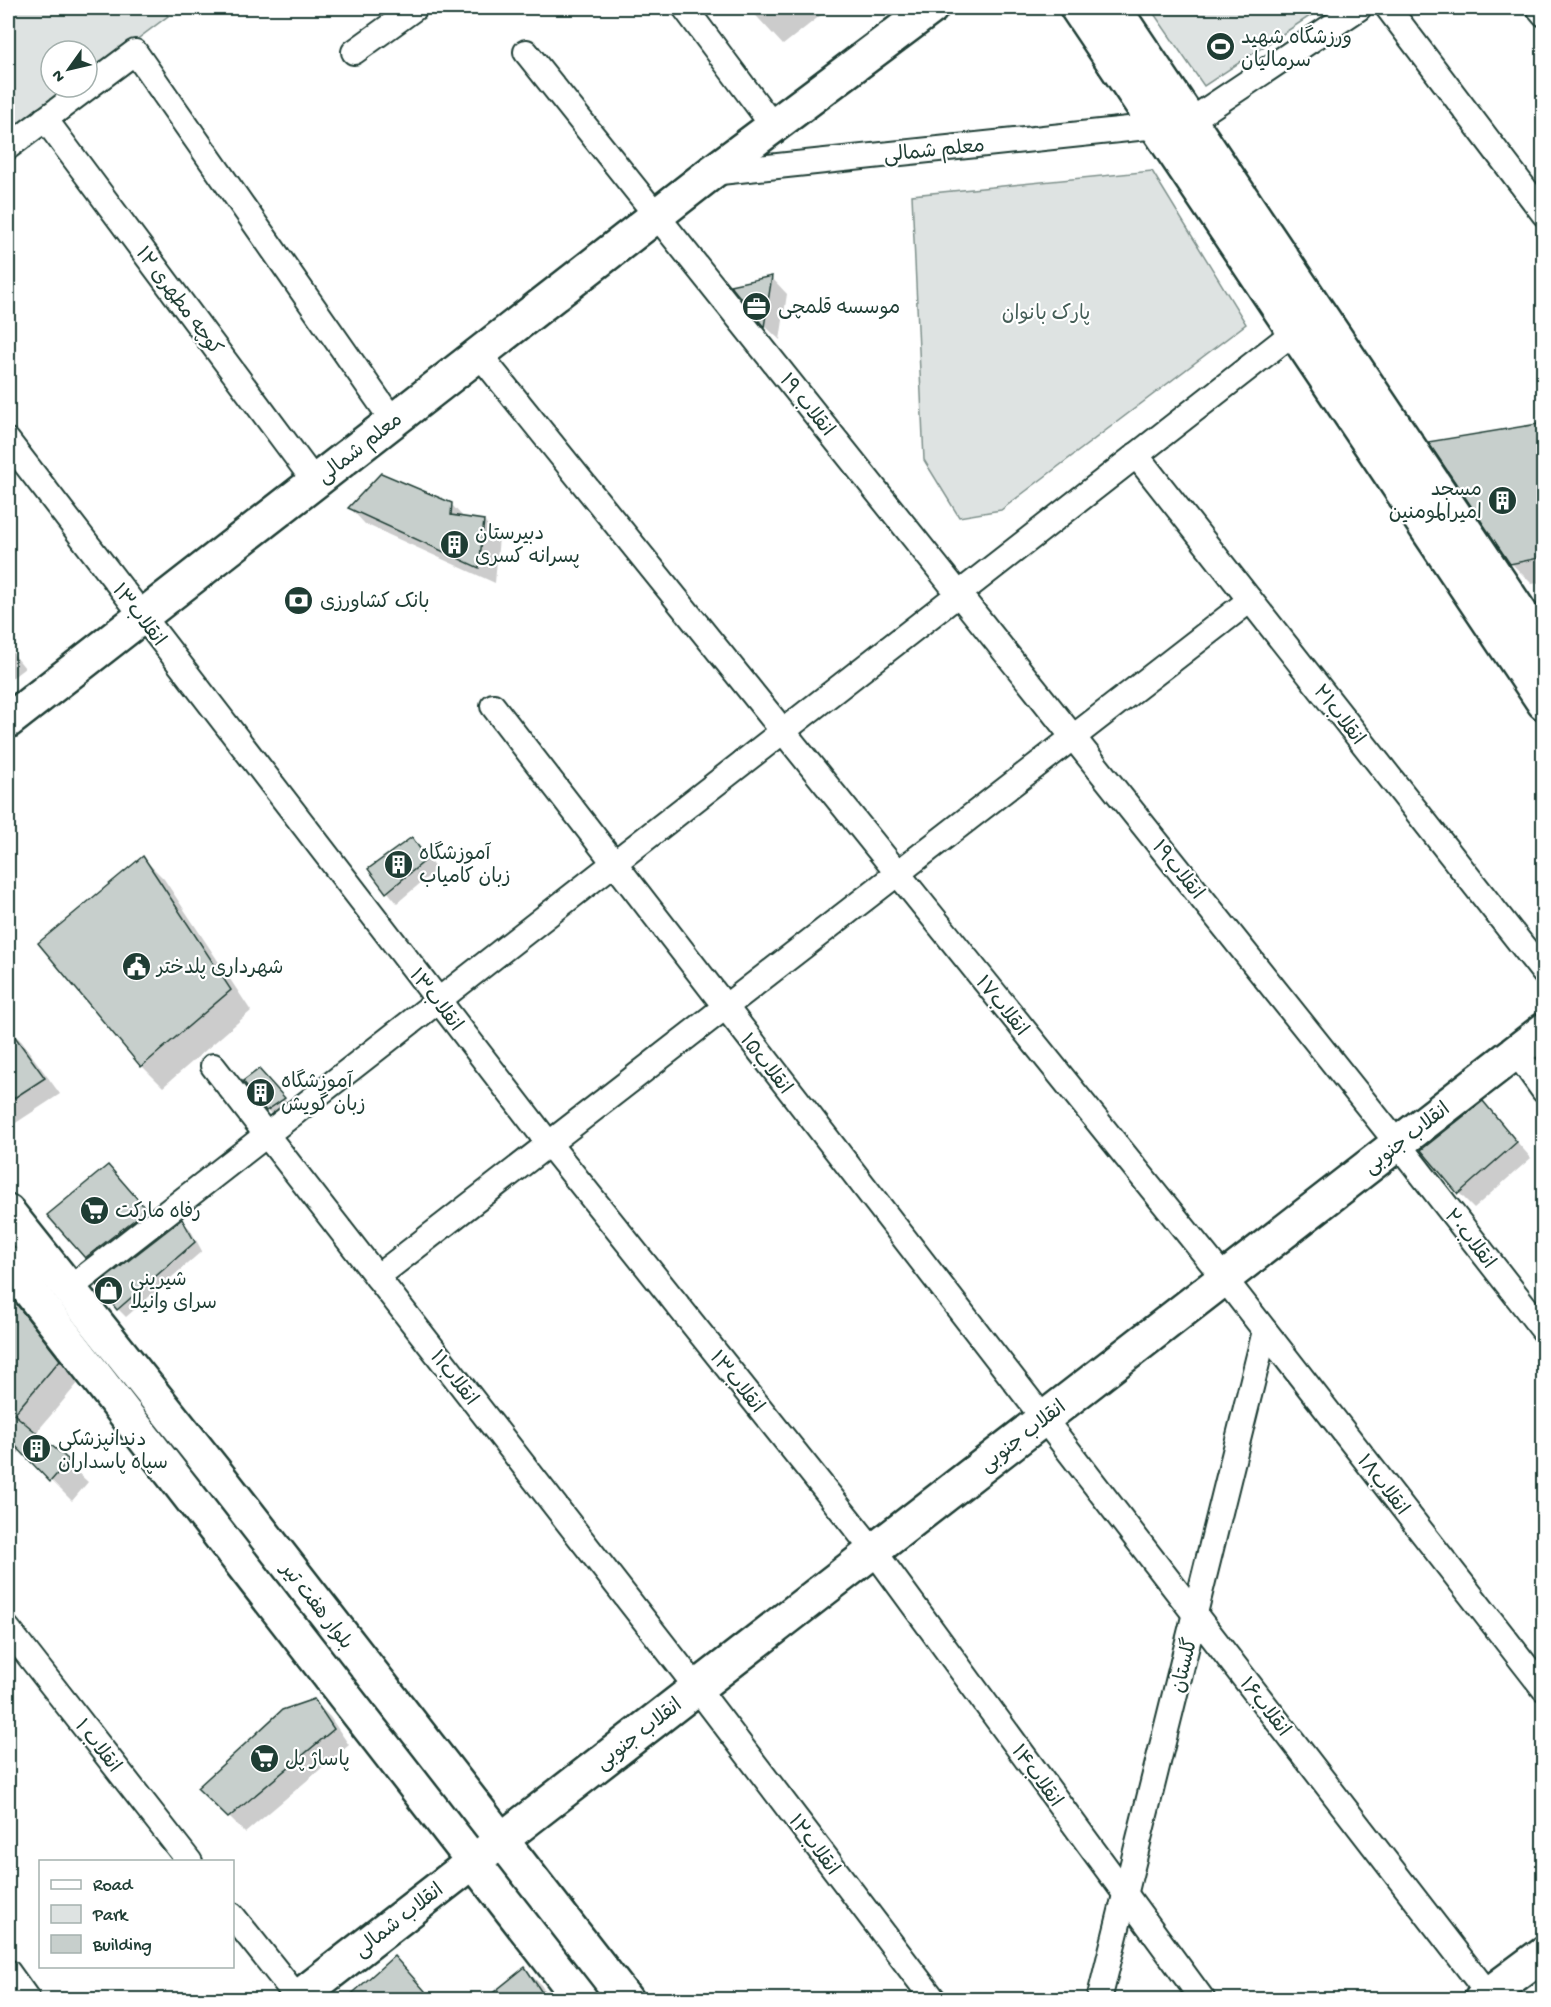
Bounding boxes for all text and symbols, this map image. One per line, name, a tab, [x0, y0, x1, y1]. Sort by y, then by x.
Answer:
place label: ورزشگاه شهید سرمالیان	[1241, 25, 1352, 74]
sports icon: ورزشگاه شهید سرمالیان	[1204, 31, 1236, 63]
north arrow	[39, 39, 99, 99]
text: N	[48, 65, 70, 85]
street label: معلم شمالی	[883, 135, 986, 169]
street label: کوچه مطهری ۱۲	[129, 243, 226, 361]
office icon: موسسه قلمچی	[741, 290, 773, 322]
place label: موسسه قلمچی	[778, 297, 900, 321]
park label: پارک بانوان	[1002, 303, 1090, 327]
street label: انقلاب ۱۹	[773, 370, 838, 442]
street label: معلم شمالی	[313, 409, 408, 490]
place label: مسجد امیرالمومنین	[1389, 480, 1482, 526]
building icon: مسجد امیرالمومنین	[1487, 484, 1519, 516]
place label: دبیرستان پسرانه کسری	[475, 523, 580, 570]
building icon: دبیرستان پسرانه کسری	[438, 528, 470, 560]
street label: انقلاب۱۳	[106, 580, 170, 652]
bank icon: بانک کشاورزی	[283, 584, 315, 616]
place label: بانک کشاورزی	[320, 591, 429, 615]
street label: انقلاب۲۱	[1307, 681, 1369, 751]
street label: انقلاب۱۹	[1146, 836, 1208, 905]
place label: آموزشگاه زبان کامیاب	[419, 841, 511, 890]
building icon: آموزشگاه زبان کامیاب	[382, 848, 414, 880]
public building icon: شهرداری پلدختر	[120, 950, 152, 982]
place label: شهرداری پلدختر	[155, 957, 283, 981]
street label: انقلاب۱۳	[403, 965, 467, 1037]
street label: انقلاب۱۷	[969, 972, 1032, 1042]
street label: انقلاب۱۵	[733, 1030, 796, 1100]
place label: آموزشگاه زبان گویش	[281, 1069, 366, 1118]
building icon: آموزشگاه زبان گویش	[244, 1076, 276, 1108]
street label: انقلاب جنوبی	[1360, 1098, 1456, 1181]
supermarket icon: رفاه مارکت	[78, 1194, 110, 1226]
place label: رفاه مارکت	[115, 1201, 201, 1225]
street label: انقلاب۲۰	[1438, 1205, 1499, 1275]
place label: شیرینی سرای وانیلا	[130, 1270, 217, 1316]
shop icon: شیرینی سرای وانیلا	[93, 1274, 125, 1306]
street label: انقلاب۱۱	[424, 1346, 482, 1411]
street label: انقلاب۱۳	[703, 1347, 768, 1419]
street label: انقلاب جنوبی	[976, 1396, 1072, 1479]
place label: دندانپزشکی سپاه پاسداران	[58, 1429, 168, 1476]
building icon: دندانپزشکی سپاه پاسداران	[21, 1433, 53, 1465]
street label: انقلاب۱۸	[1350, 1451, 1413, 1521]
street label: بلوار هفت تیر	[273, 1557, 357, 1655]
street label: گلستان	[1166, 1635, 1204, 1696]
street label: انقلاب۱۶	[1233, 1673, 1294, 1742]
street label: انقلاب جنوبی	[592, 1694, 688, 1777]
street label: انقلاب ۱	[68, 1715, 125, 1778]
street label: انقلاب۱۴	[1005, 1741, 1066, 1813]
supermarket icon: پاساژ پل	[248, 1742, 280, 1774]
place label: پاساژ پل	[285, 1749, 350, 1773]
street label: انقلاب۱۲	[782, 1811, 843, 1881]
legend	[39, 1860, 234, 1968]
text: Road	[93, 1876, 134, 1897]
street label: انقلاب شمالی	[350, 1879, 449, 1964]
text: Park	[92, 1906, 129, 1927]
text: Building	[92, 1936, 152, 1957]

